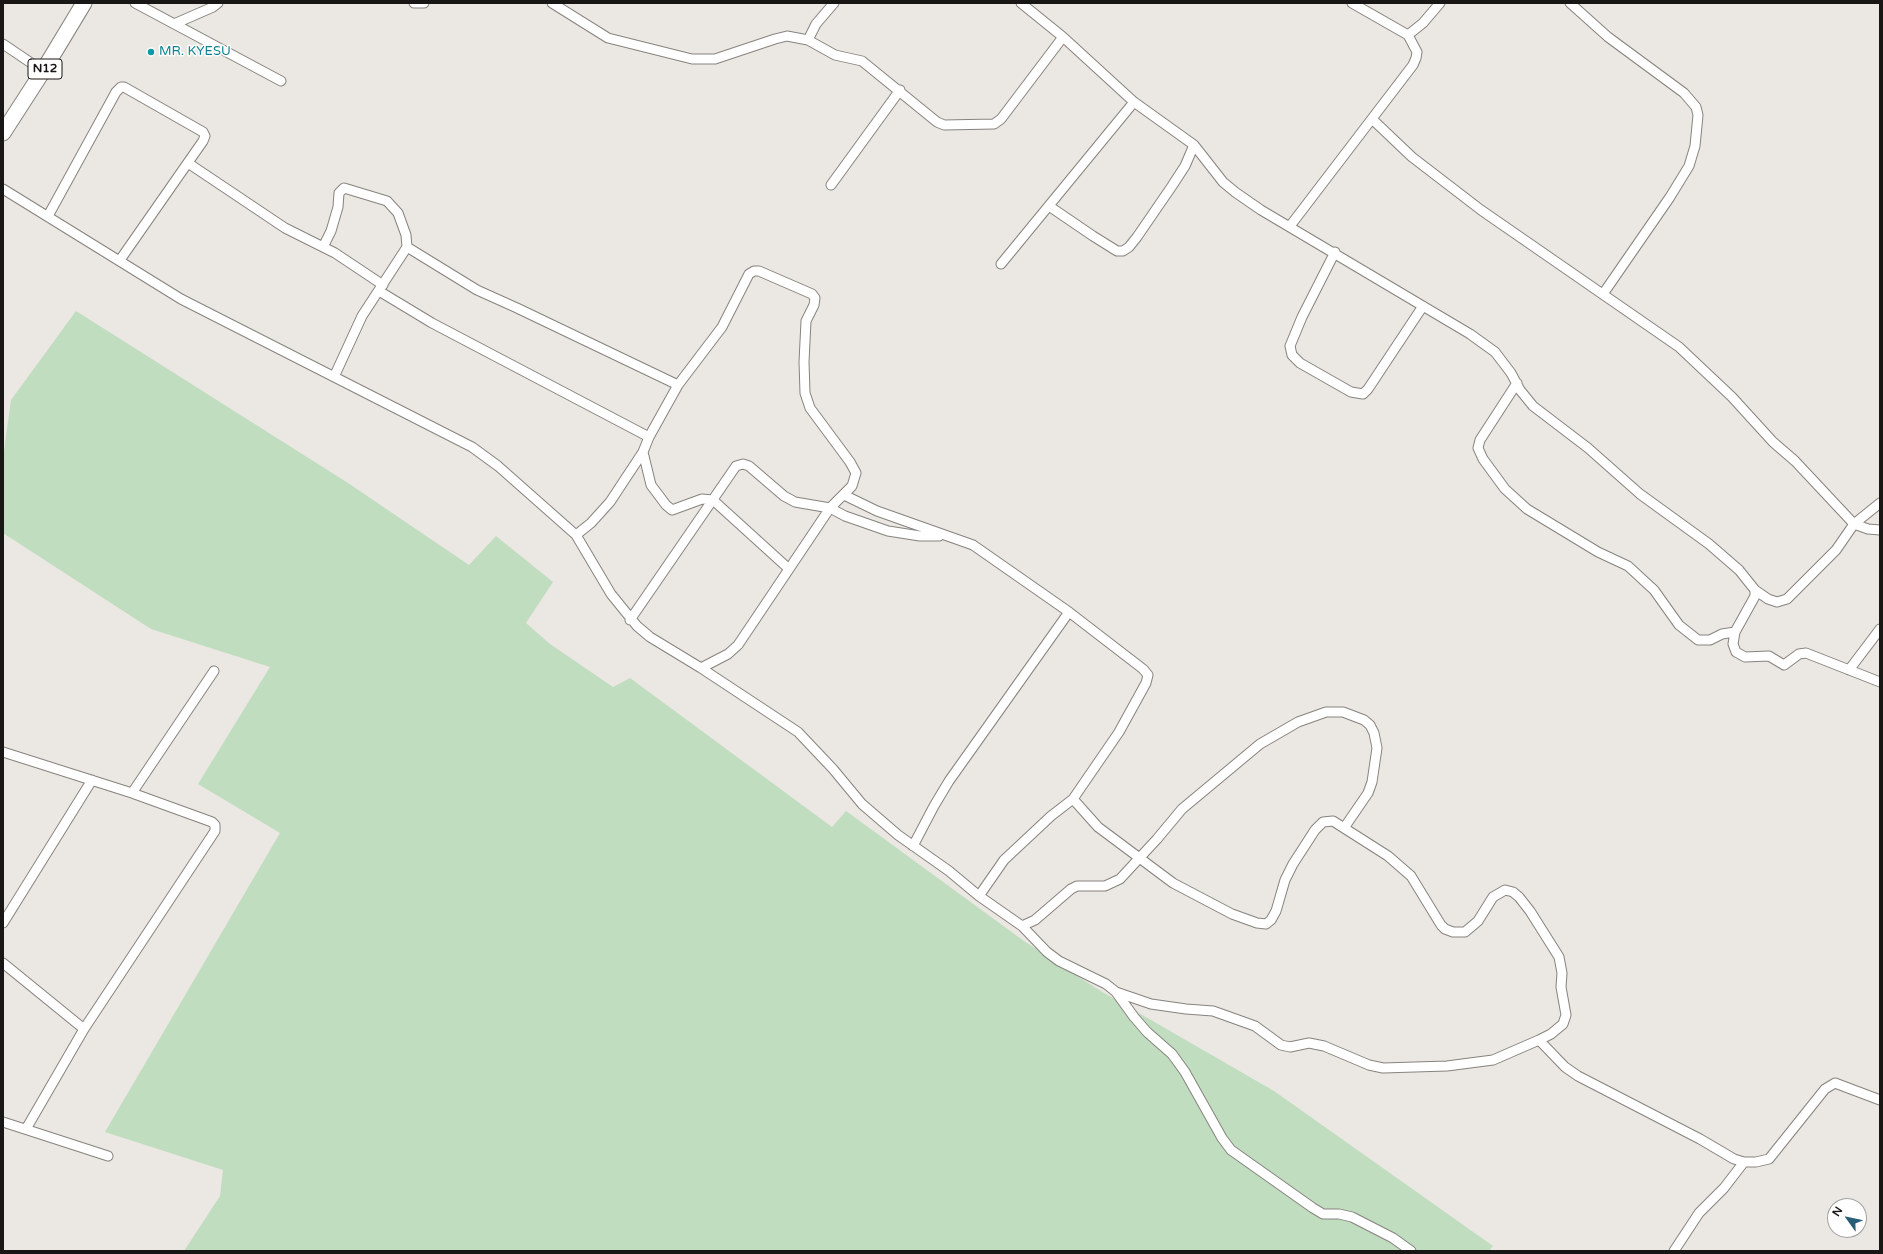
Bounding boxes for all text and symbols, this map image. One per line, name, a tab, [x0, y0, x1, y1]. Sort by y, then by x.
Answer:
place label: MR. KYESU	[159, 44, 231, 60]
marker: MR. KYESU	[146, 47, 156, 57]
road number: N12	[28, 59, 62, 79]
north arrow	[1827, 1198, 1867, 1238]
text: N	[1829, 1204, 1845, 1219]

